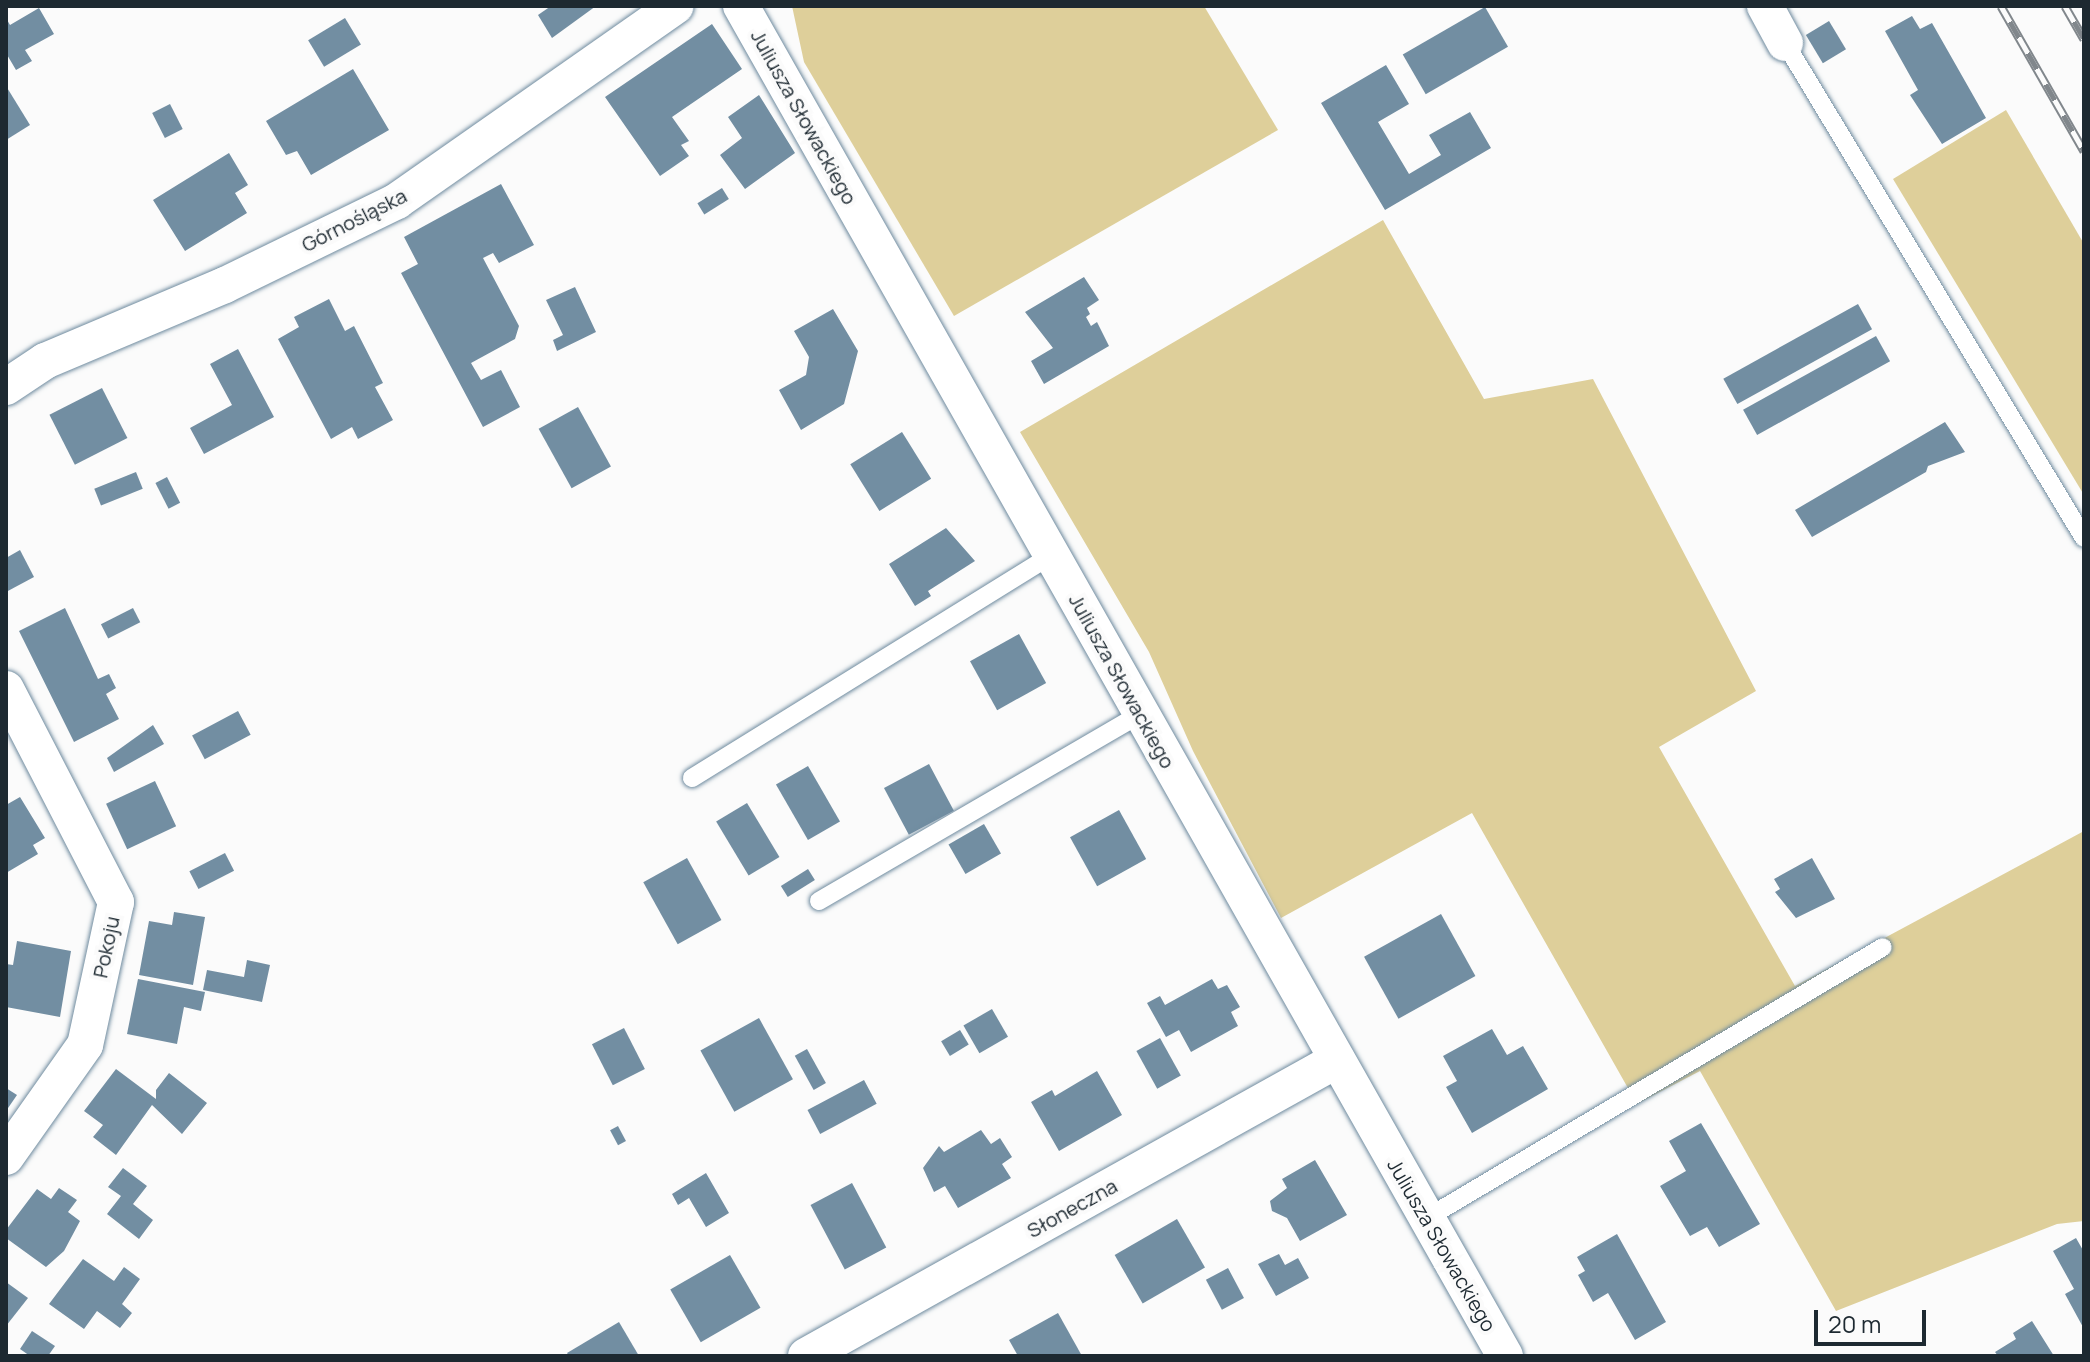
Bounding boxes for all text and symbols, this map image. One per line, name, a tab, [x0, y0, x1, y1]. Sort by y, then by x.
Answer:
street label: Juliusza Słowackiego	[746, 26, 862, 208]
street label: Górnośląska	[298, 183, 410, 257]
street label: Juliusza Słowackiego	[1064, 590, 1180, 772]
street label: Pokoju	[88, 914, 124, 980]
street label: Juliusza Słowackiego	[1383, 1154, 1501, 1336]
street label: Słoneczna	[1023, 1173, 1121, 1243]
scale bar	[1818, 1294, 1930, 1344]
text: 20 m	[1828, 1307, 1881, 1340]

